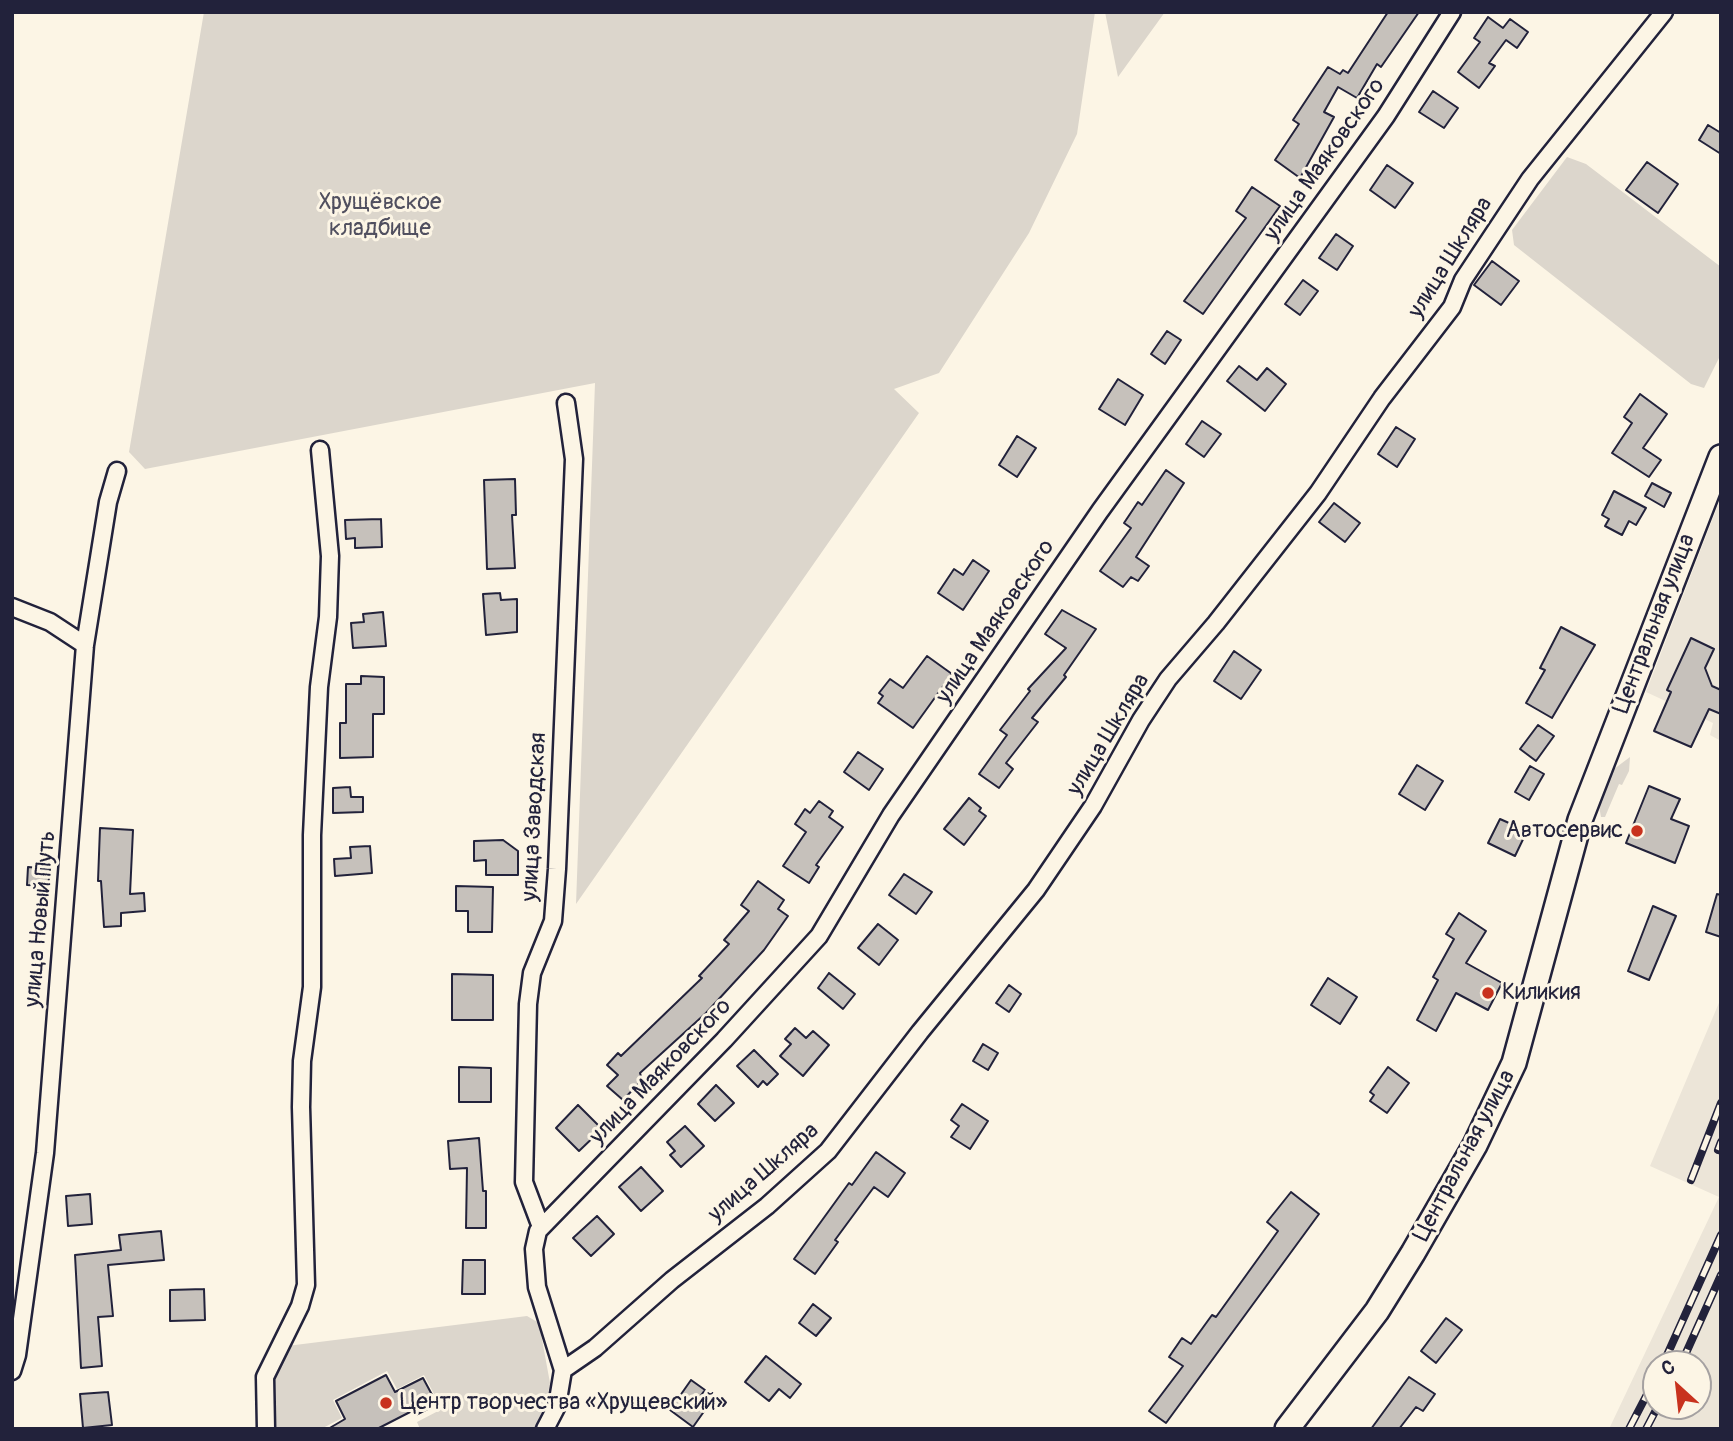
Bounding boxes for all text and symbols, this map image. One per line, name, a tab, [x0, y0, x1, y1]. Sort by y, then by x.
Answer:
street label: улица Маяковского	[1259, 73, 1391, 247]
park label: Хрущёвское кладбище	[319, 189, 441, 243]
street label: улица Шкляра	[1403, 192, 1499, 324]
street label: Центральная улица	[1608, 530, 1702, 718]
street label: улица Маяковского	[931, 535, 1061, 709]
street label: улица Шкляра	[1062, 669, 1156, 801]
street label: улица Заводская	[517, 732, 553, 902]
place label: Автосервис	[1506, 817, 1623, 845]
marker: Автосервис	[1629, 823, 1645, 839]
street label: улица Новый Путь	[20, 830, 62, 1008]
place label: Киликия	[1502, 979, 1581, 1007]
marker: Киликия	[1480, 985, 1496, 1001]
street label: улица Маяковского	[584, 993, 738, 1151]
street label: Центральная улица	[1408, 1066, 1522, 1246]
street label: улица Шкляра	[703, 1118, 825, 1228]
north arrow	[1642, 1350, 1712, 1420]
text: С	[1658, 1355, 1679, 1381]
place label: Центр творчества «Хрущевский»	[400, 1389, 727, 1417]
marker: Центр творчества «Хрущевский»	[378, 1395, 394, 1411]

